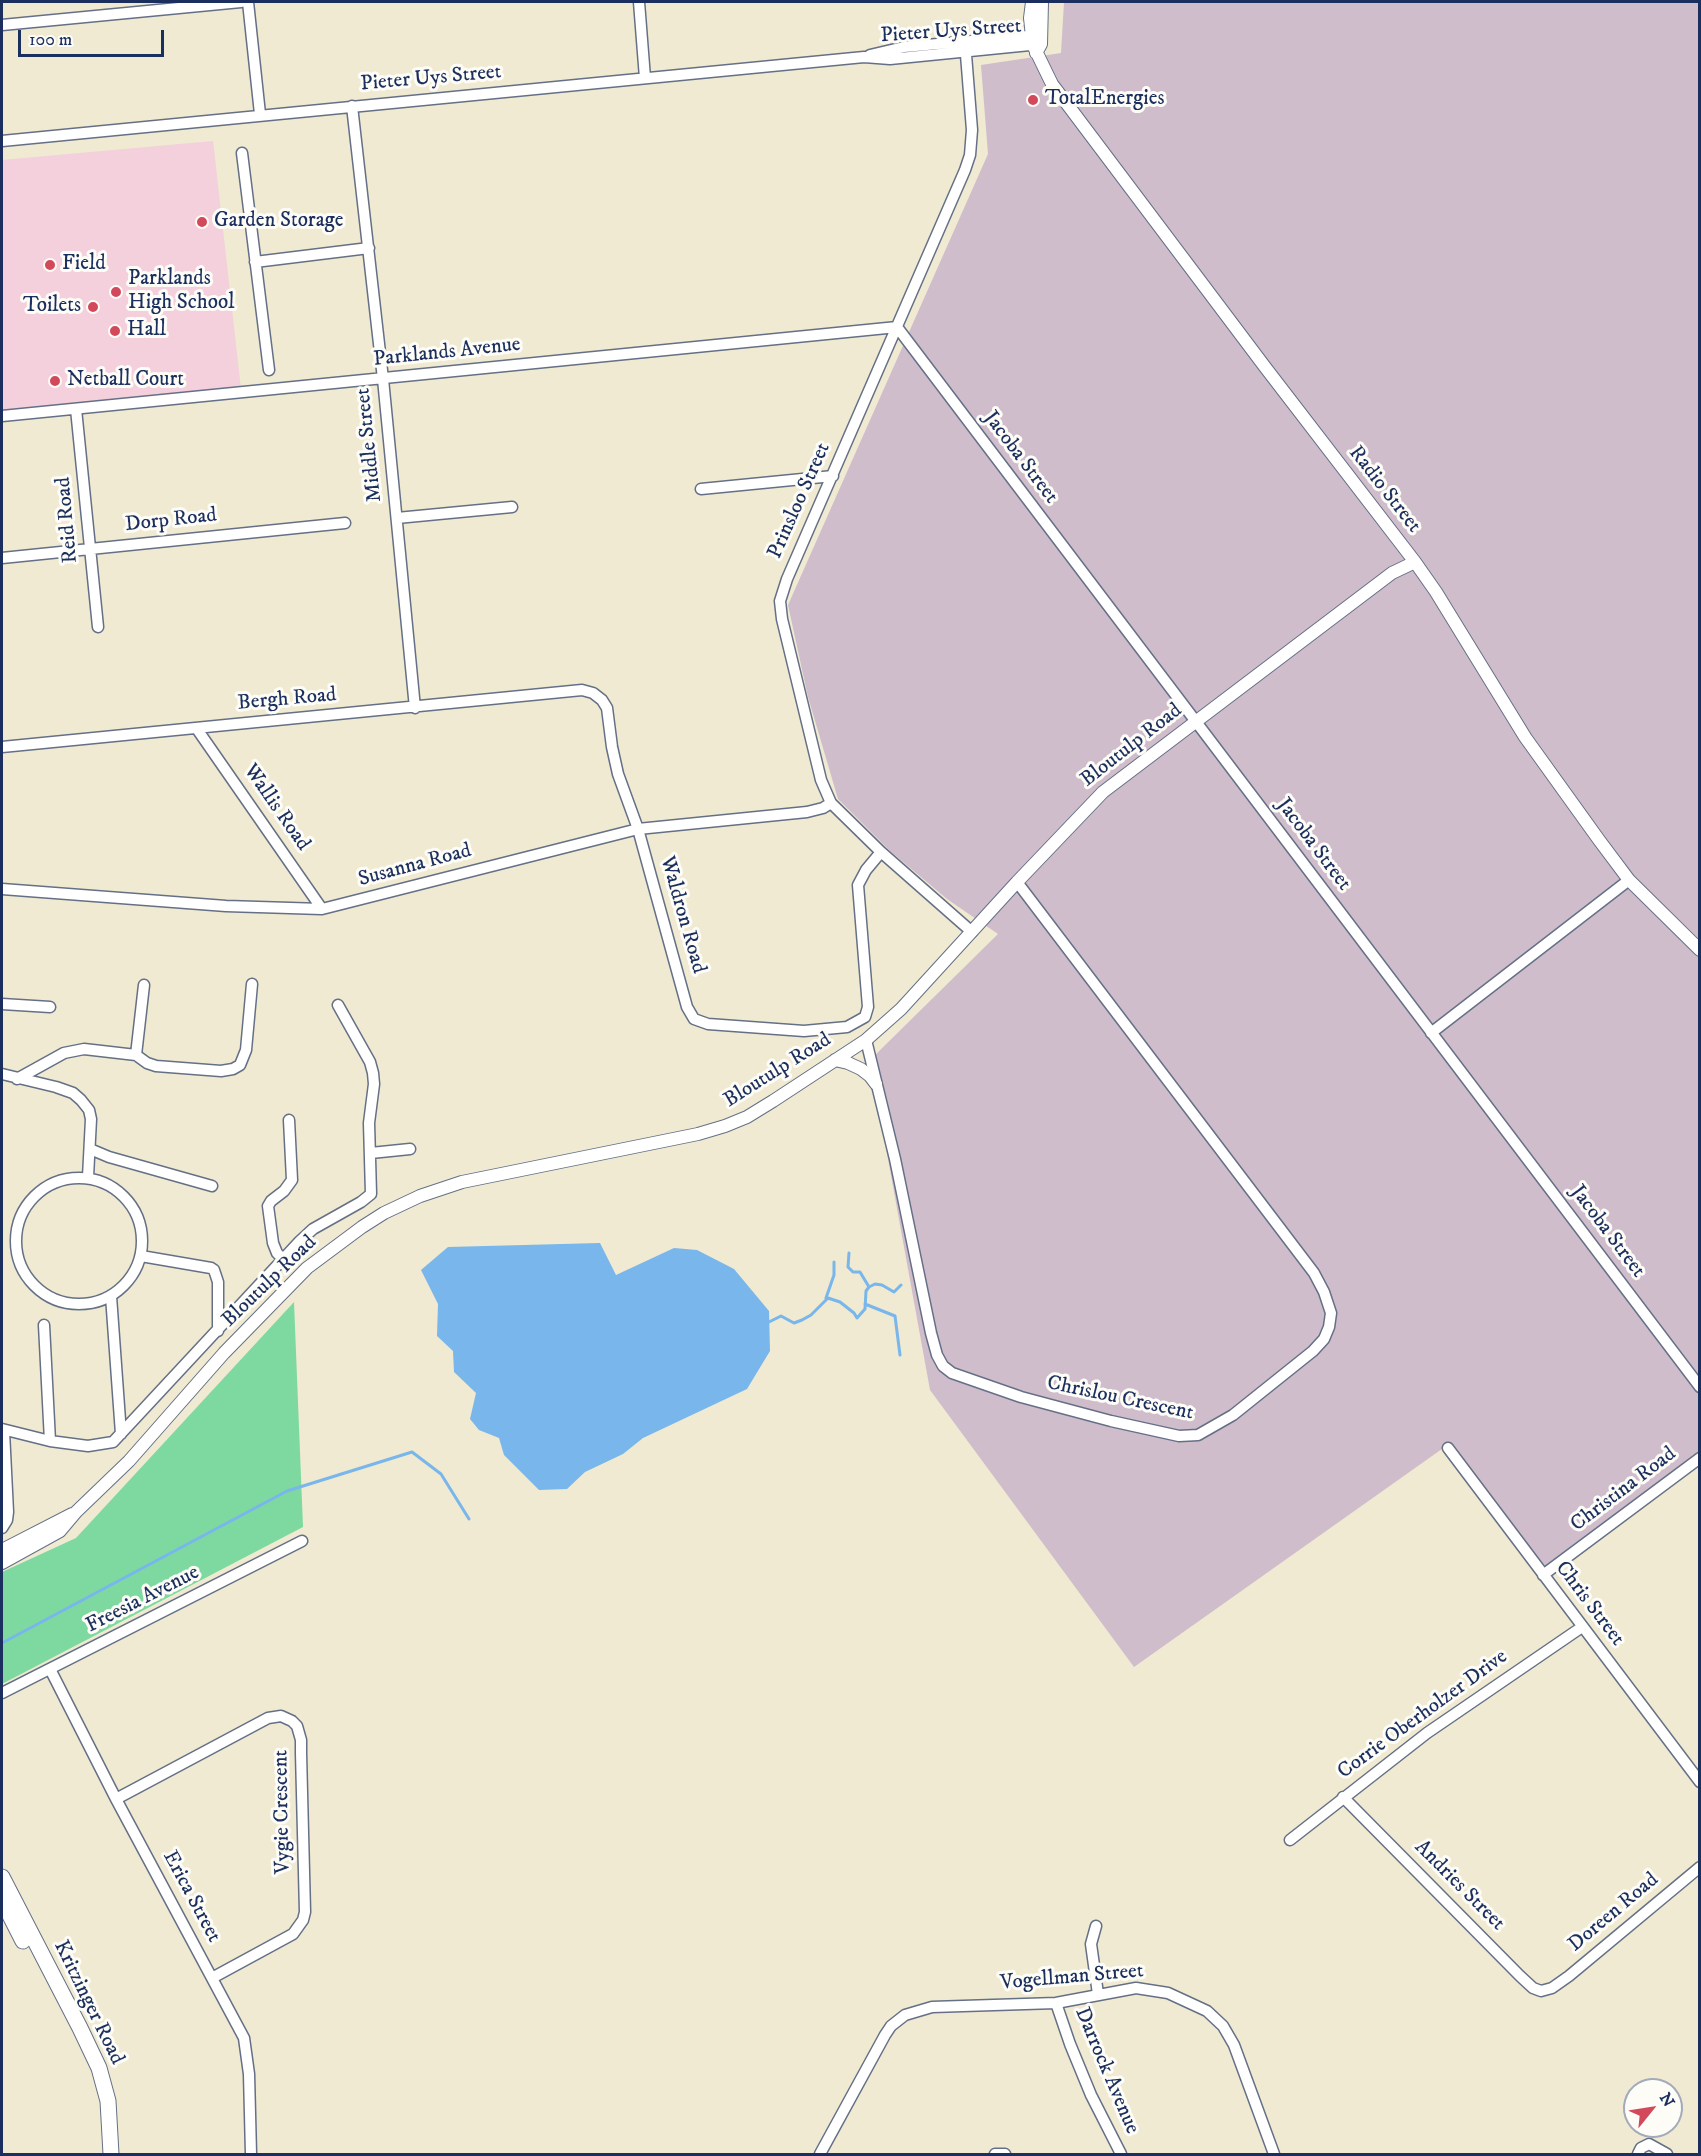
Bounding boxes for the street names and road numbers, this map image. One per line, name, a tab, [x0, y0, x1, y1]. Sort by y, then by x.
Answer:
street label: Pieter Uys Street	[880, 15, 1022, 49]
street label: Pieter Uys Street	[360, 60, 502, 98]
street label: Parklands Avenue	[372, 333, 522, 373]
street label: Middle Street	[351, 387, 389, 503]
street label: Jacoba Street	[977, 407, 1063, 509]
street label: Prinsloo Street	[763, 439, 837, 563]
street label: Radio Street	[1342, 442, 1426, 538]
street label: Reid Road	[52, 476, 84, 564]
street label: Dorp Road	[124, 504, 218, 538]
street label: Bergh Road	[237, 683, 337, 717]
street label: Bloutulp Road	[1076, 699, 1188, 793]
street label: Wallis Road	[237, 760, 315, 856]
street label: Jacoba Street	[1270, 794, 1356, 896]
street label: Susanna Road	[356, 839, 474, 893]
street label: Waldron Road	[653, 854, 711, 976]
street label: Bloutulp Road	[720, 1028, 836, 1114]
street label: Jacoba Street	[1564, 1181, 1650, 1283]
street label: Bloutulp Road	[218, 1231, 322, 1333]
street label: Chrislou Crescent	[1045, 1371, 1195, 1427]
street label: Christina Road	[1566, 1442, 1682, 1538]
street label: Chris Street	[1549, 1557, 1629, 1651]
street label: Freesia Avenue	[82, 1561, 204, 1639]
street label: Corrie Oberholzer Drive	[1333, 1645, 1513, 1785]
street label: Vygie Crescent	[269, 1750, 297, 1874]
street label: Andries Street	[1408, 1835, 1510, 1937]
street label: Erica Street	[156, 1847, 226, 1947]
street label: Doreen Road	[1564, 1868, 1664, 1958]
street label: Kritzinger Road	[47, 1937, 129, 2069]
street label: Vogellman Street	[999, 1959, 1145, 1997]
street label: Darrock Avenue	[1068, 2004, 1144, 2138]

